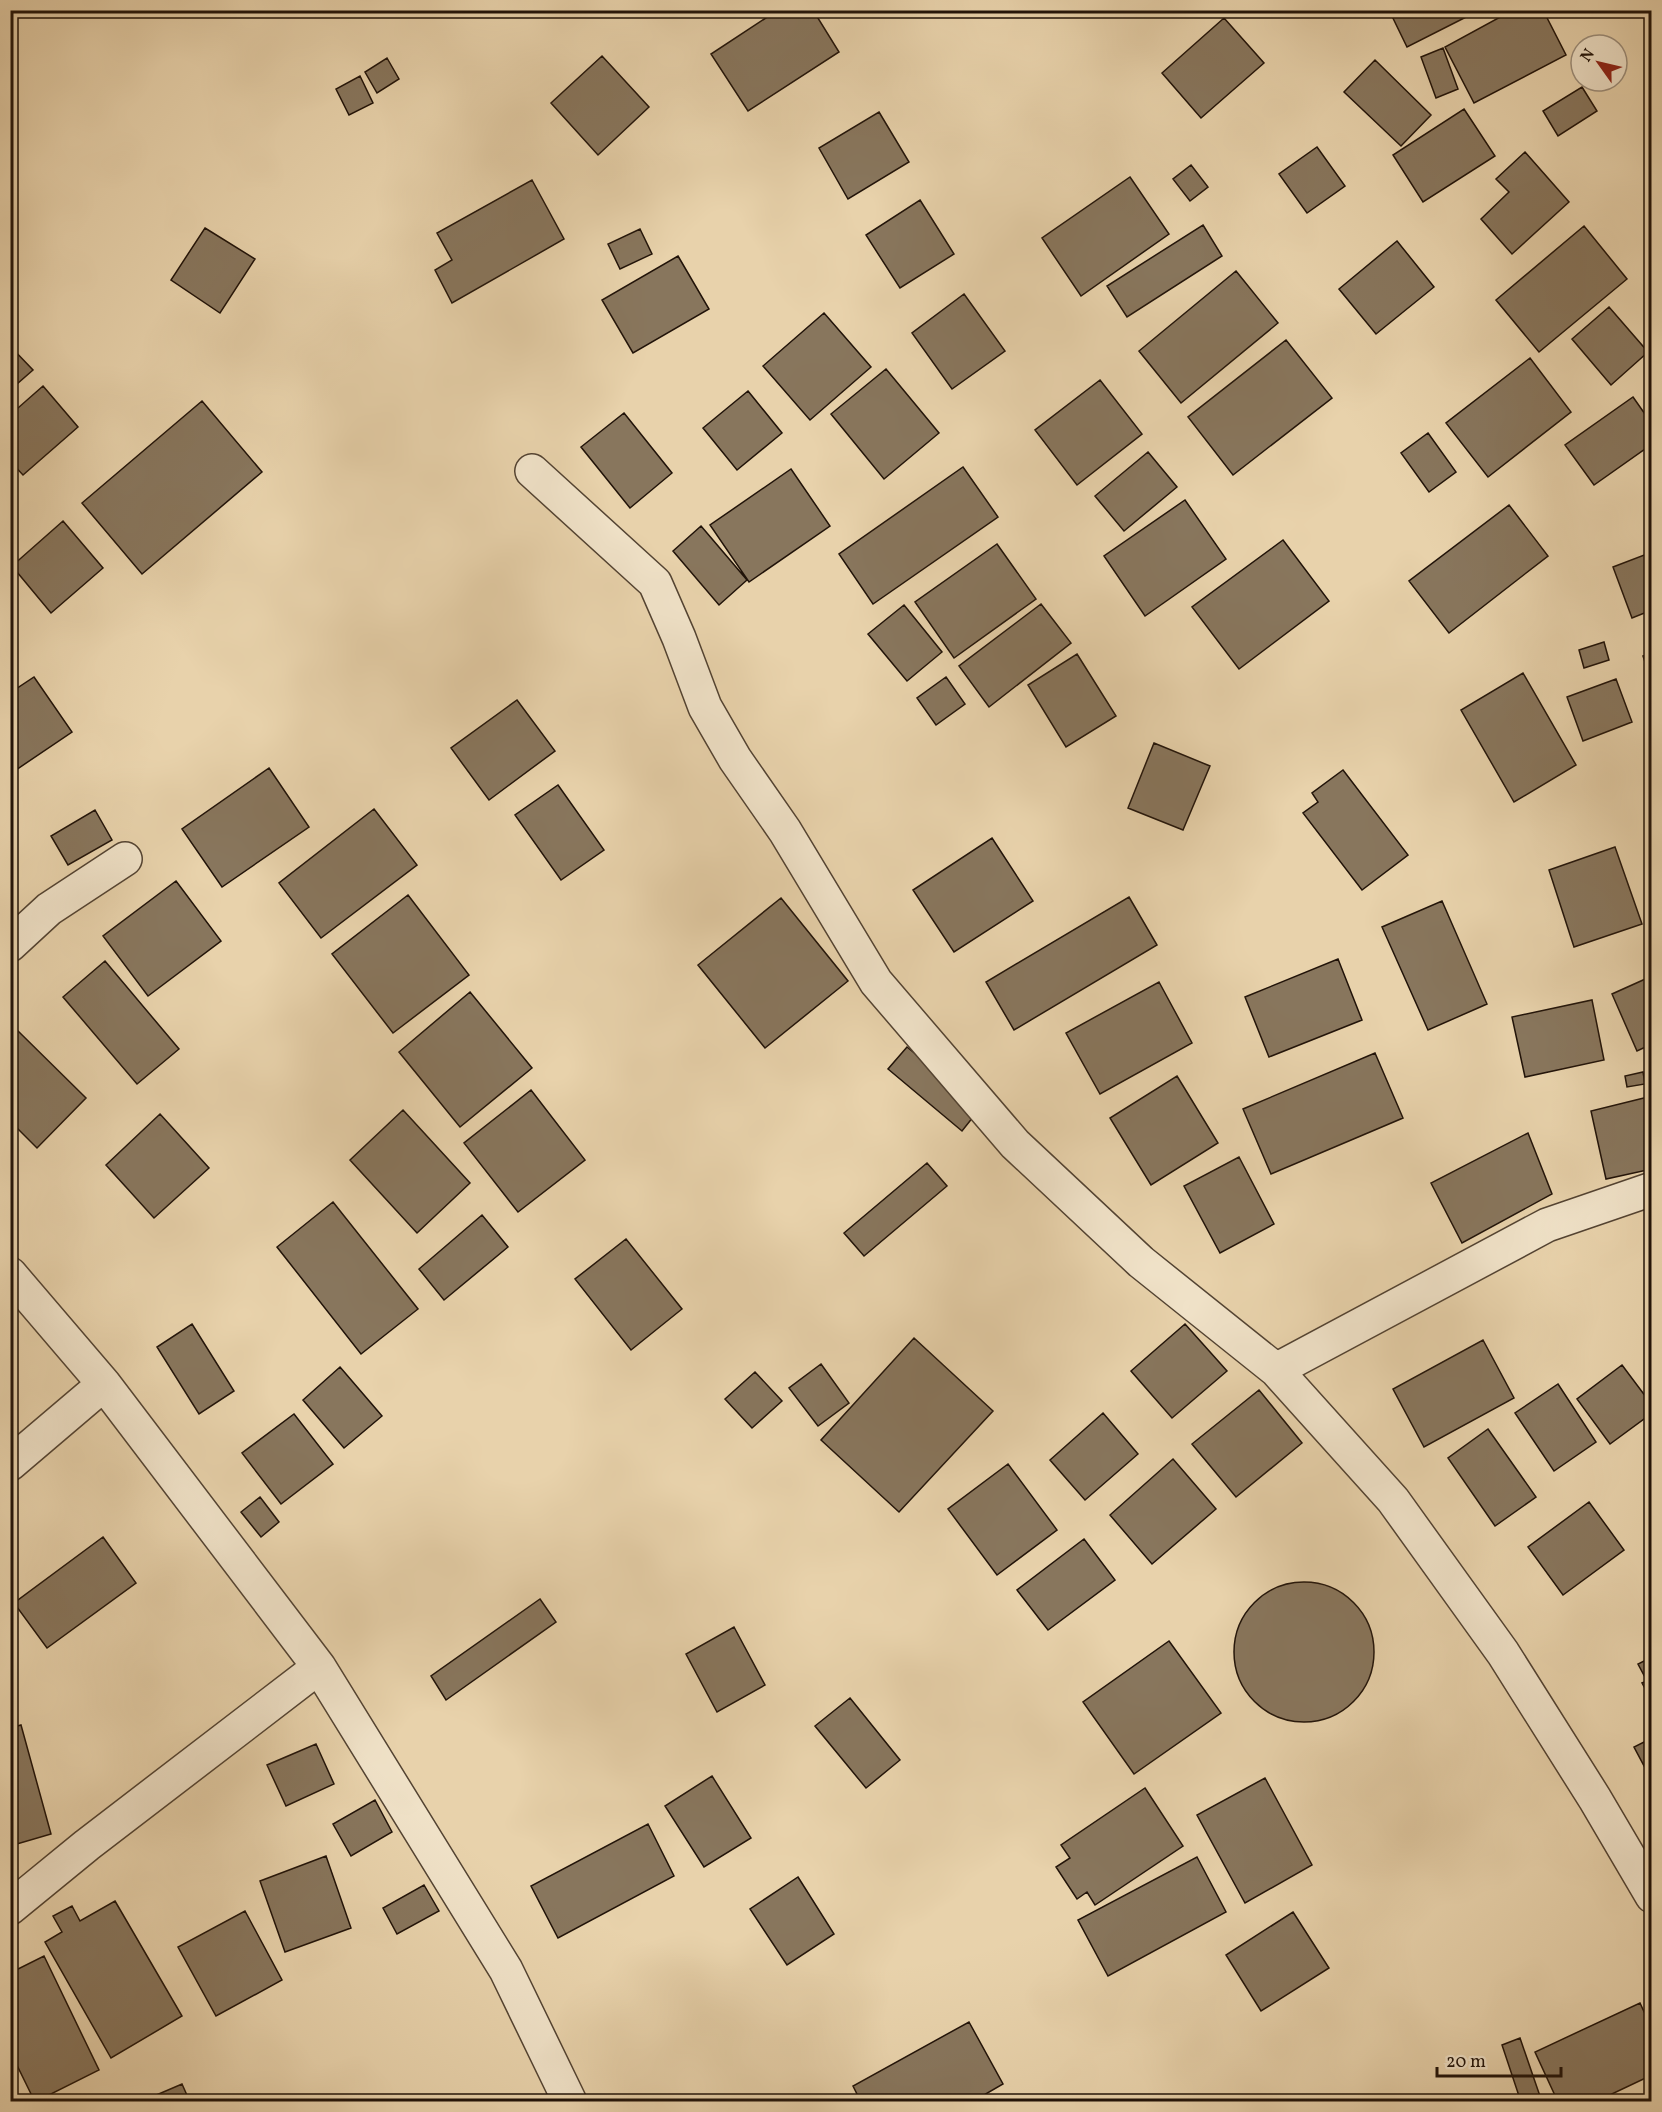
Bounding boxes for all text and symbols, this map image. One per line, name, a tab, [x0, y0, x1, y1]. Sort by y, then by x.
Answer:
north arrow	[1569, 33, 1629, 93]
text: N	[1576, 44, 1601, 67]
scale bar	[1437, 2040, 1562, 2078]
text: 20 m	[1446, 2050, 1486, 2075]

